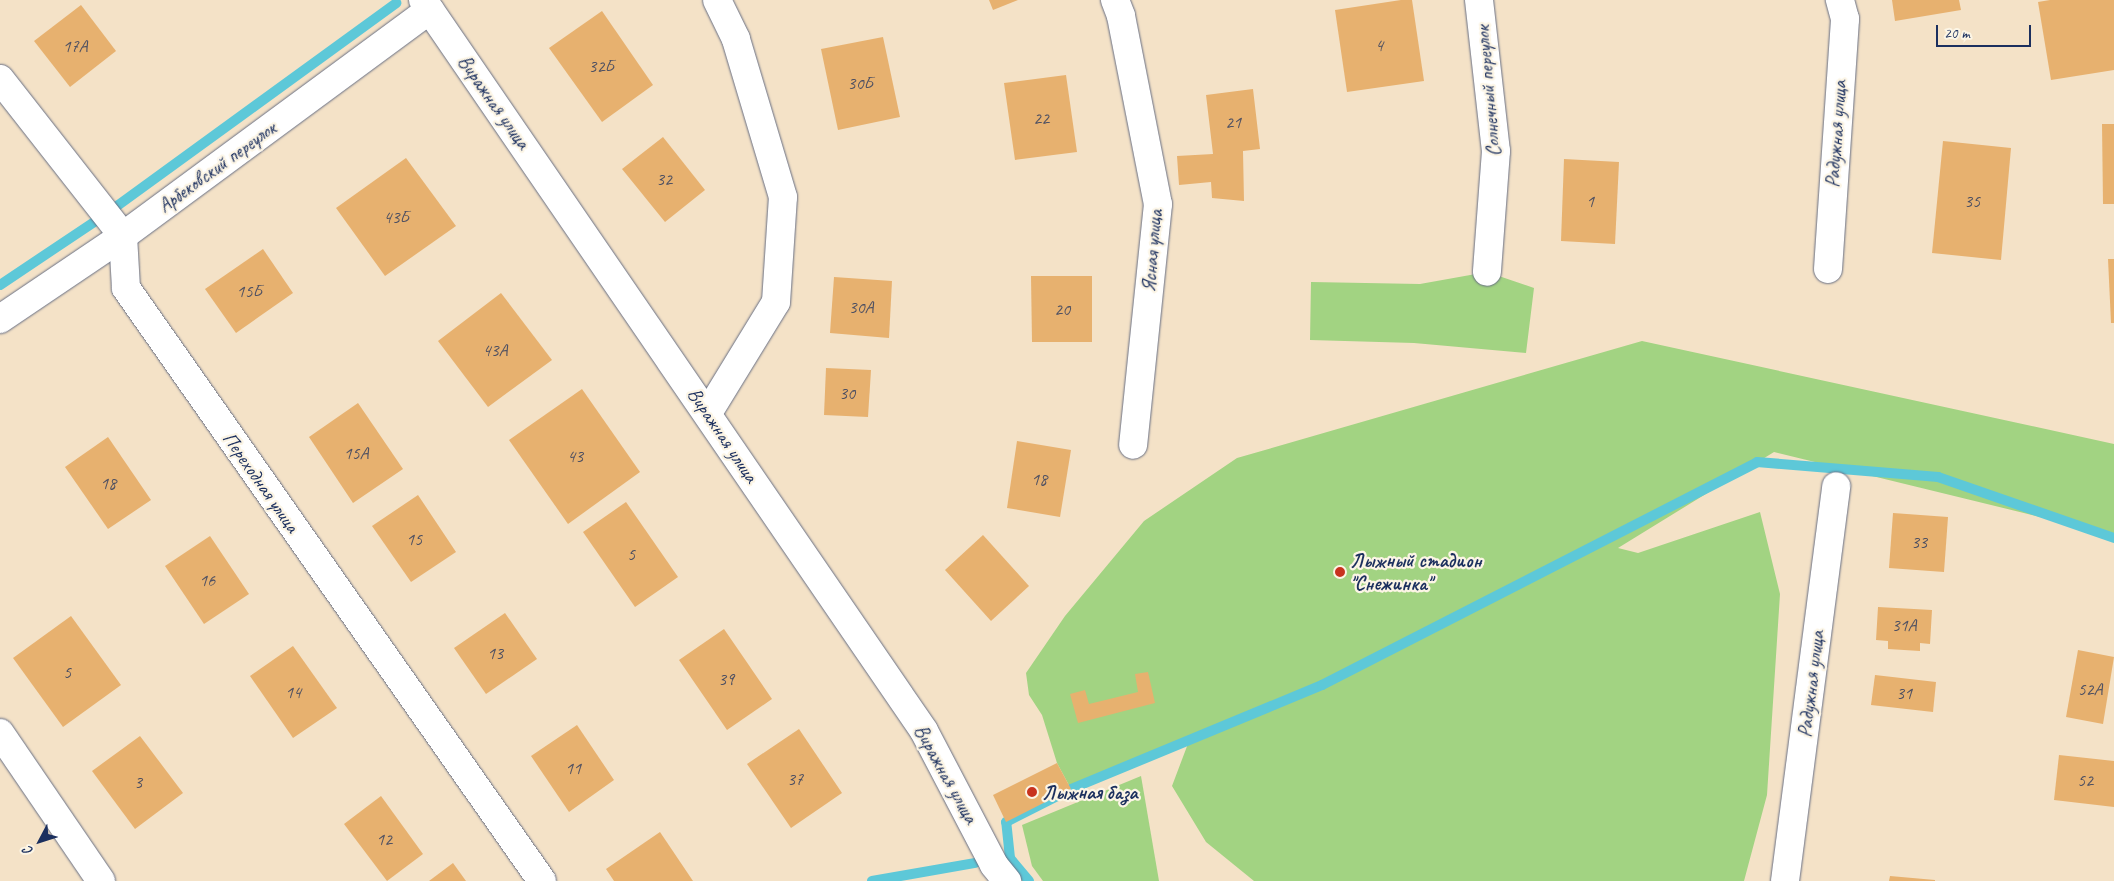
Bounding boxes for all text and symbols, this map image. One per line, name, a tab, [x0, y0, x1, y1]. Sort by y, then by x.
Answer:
scale bar	[1939, 15, 2034, 47]
text: 20 m	[1944, 24, 1970, 43]
street label: Солнечный переулок	[1470, 25, 1506, 157]
house number: 4	[1375, 34, 1383, 56]
house number: 17А	[62, 35, 88, 57]
street label: Виражная улица	[452, 50, 536, 154]
house number: 32Б	[588, 55, 614, 77]
house number: 30Б	[847, 72, 873, 94]
street label: Радужная улица	[1820, 79, 1852, 189]
house number: 22	[1033, 107, 1049, 129]
house number: 21	[1225, 111, 1241, 133]
street label: Арбековский переулок	[153, 116, 281, 218]
house number: 32	[656, 168, 672, 190]
house number: 1	[1586, 190, 1594, 212]
house number: 35	[1964, 190, 1980, 212]
house number: 43Б	[383, 206, 409, 228]
street label: Ясная улица	[1136, 208, 1168, 294]
house number: 15Б	[236, 280, 262, 302]
house number: 30А	[848, 296, 874, 318]
house number: 20	[1054, 298, 1070, 320]
house number: 43А	[482, 339, 508, 361]
house number: 30	[839, 382, 855, 404]
street label: Виражная улица	[682, 383, 764, 487]
street label: Переходная улица	[217, 426, 305, 538]
house number: 15А	[343, 442, 369, 464]
house number: 43	[567, 445, 583, 467]
house number: 18	[1031, 468, 1047, 490]
house number: 18	[100, 472, 116, 494]
house number: 15	[406, 528, 422, 550]
house number: 33	[1911, 531, 1927, 553]
house number: 5	[627, 543, 635, 565]
place label: Лыжный стадион "Снежинка"	[1350, 548, 1482, 595]
marker: Лыжный стадион "Снежинка"	[1334, 566, 1346, 578]
house number: 16	[199, 569, 215, 591]
house number: 31А	[1891, 614, 1917, 636]
street label: Радужная улица	[1792, 629, 1830, 739]
house number: 13	[487, 642, 503, 664]
house number: 5	[63, 661, 71, 683]
house number: 39	[718, 668, 734, 690]
house number: 52А	[2077, 678, 2103, 700]
house number: 14	[285, 681, 301, 703]
house number: 31	[1896, 682, 1912, 704]
street label: Виражная улица	[909, 720, 983, 828]
house number: 11	[565, 757, 581, 779]
house number: 37	[787, 768, 803, 790]
house number: 52	[2077, 769, 2093, 791]
house number: 3	[134, 771, 142, 793]
place label: Лыжная база	[1042, 780, 1138, 804]
marker: Лыжная база	[1026, 786, 1038, 798]
north arrow	[15, 816, 65, 866]
house number: 12	[376, 828, 392, 850]
text: С	[19, 843, 37, 859]

